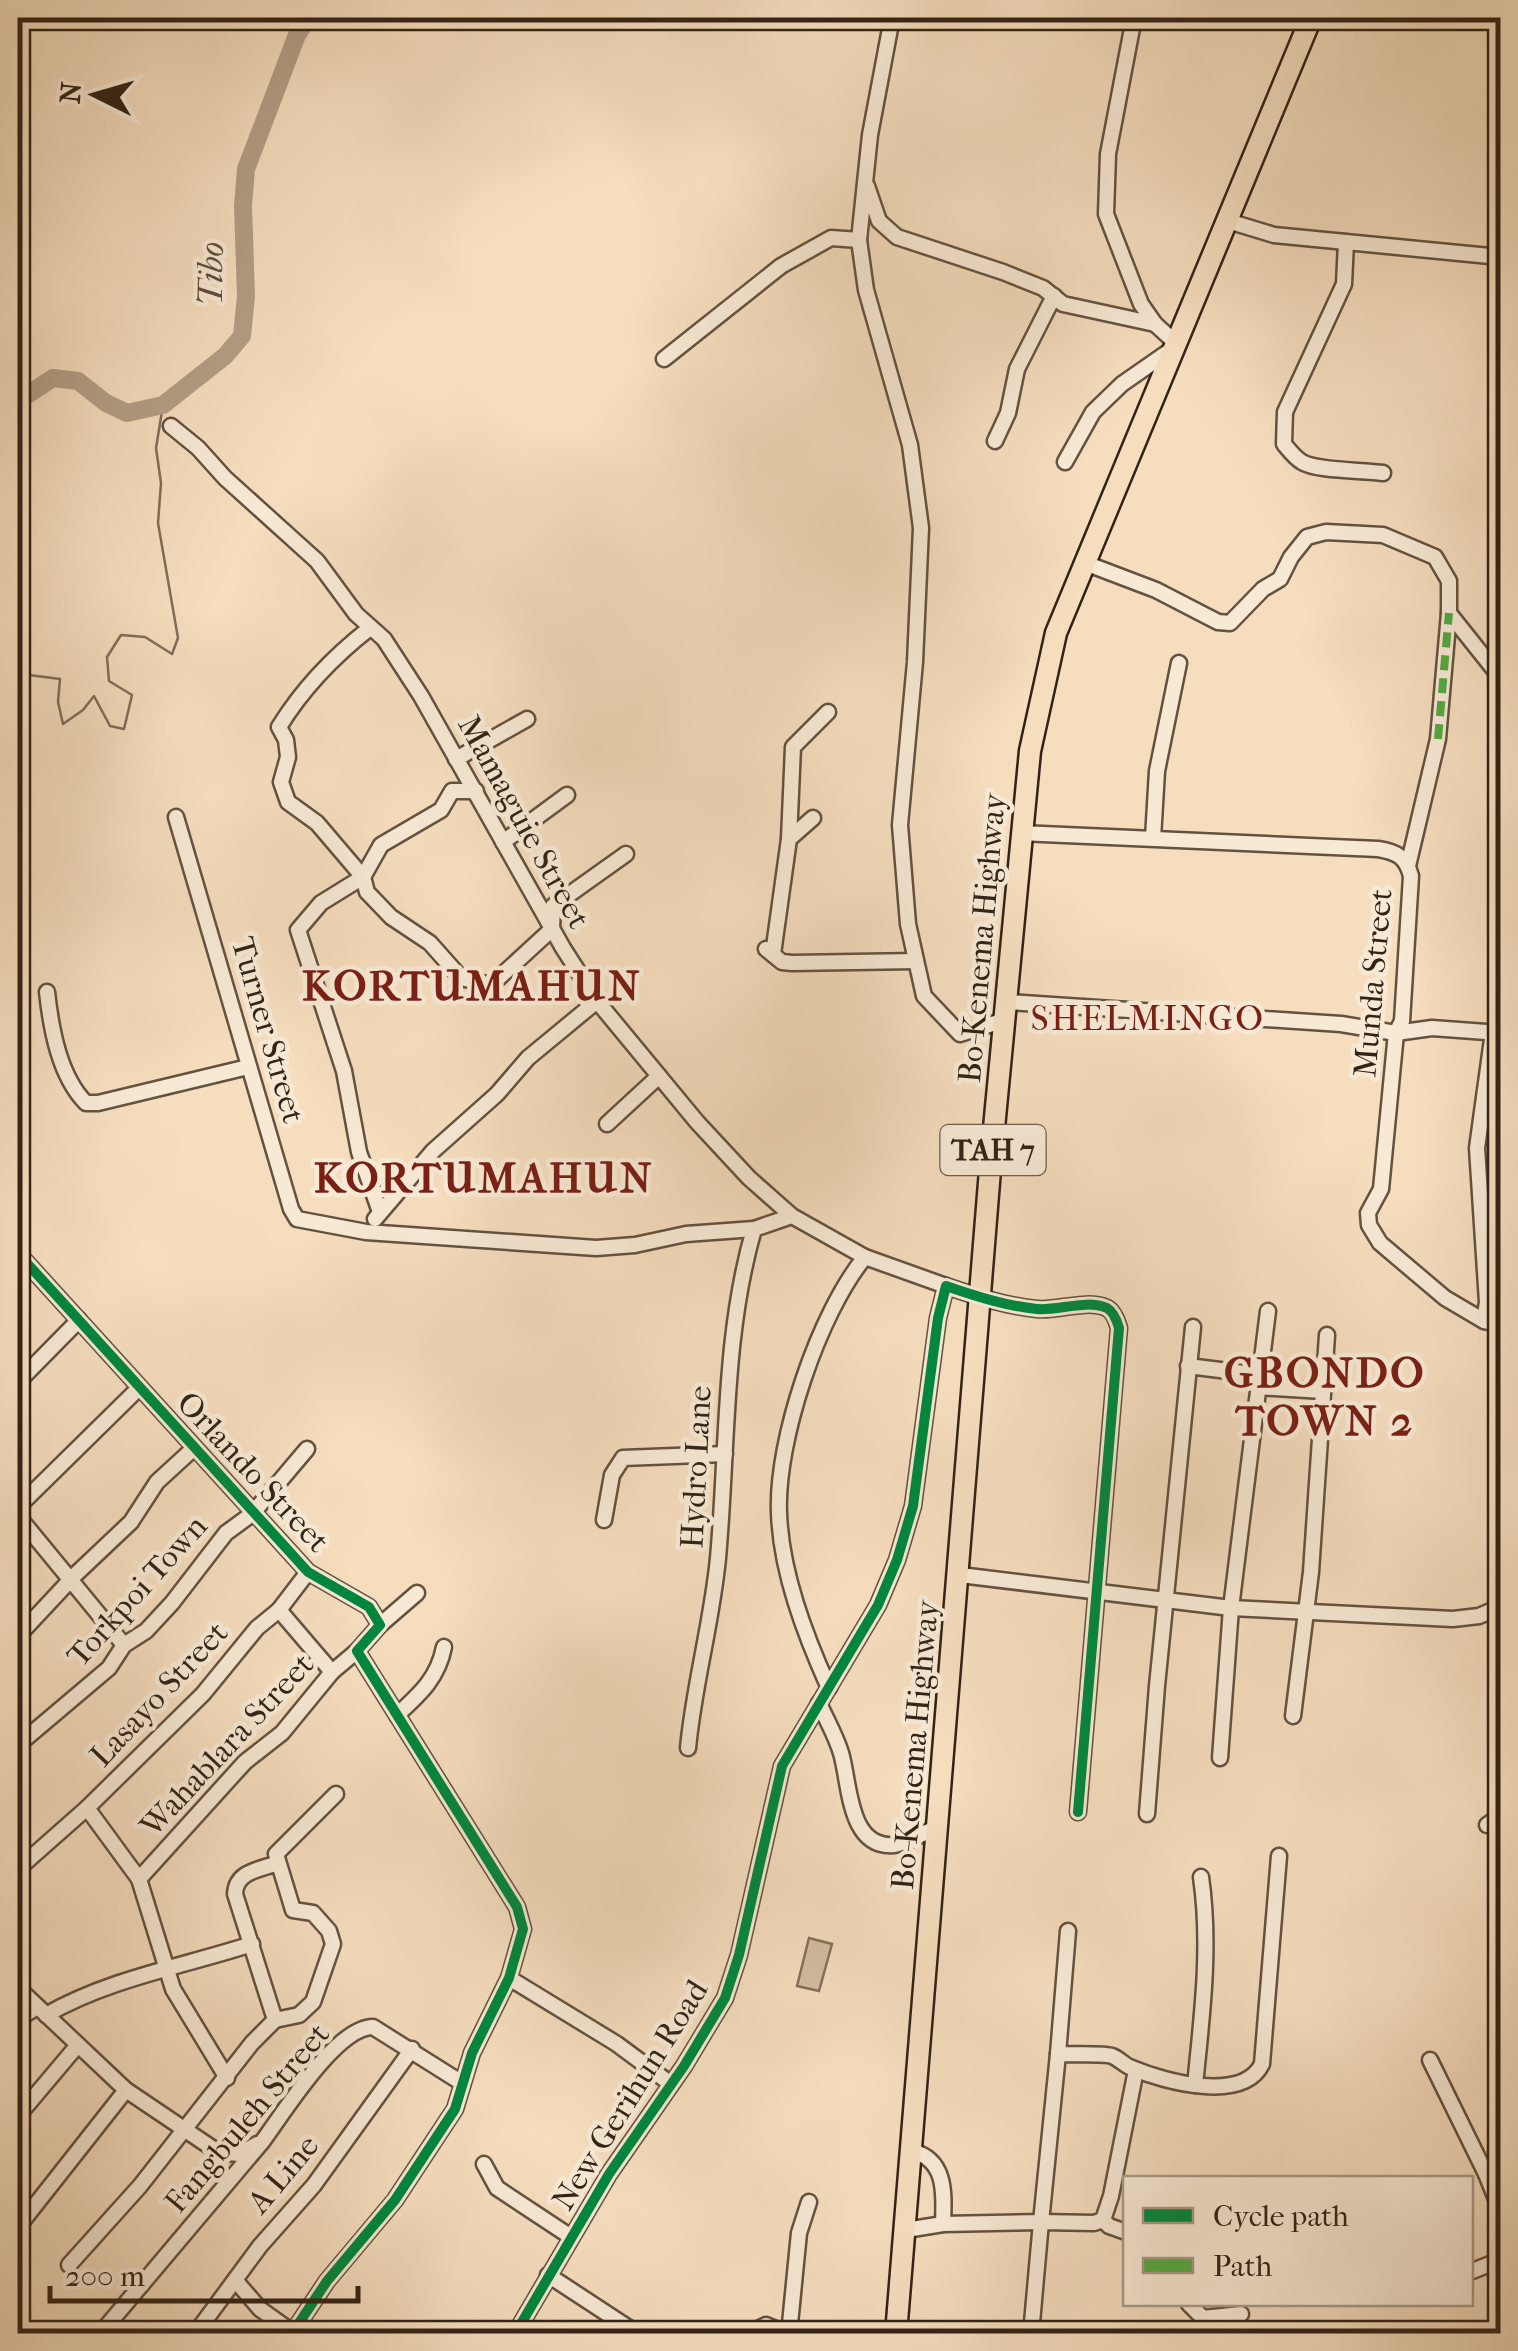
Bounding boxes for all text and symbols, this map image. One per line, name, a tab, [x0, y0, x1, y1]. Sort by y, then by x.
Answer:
north arrow	[45, 45, 145, 145]
text: N	[53, 80, 88, 105]
water label: Tibo	[190, 241, 232, 307]
street label: Mamaguie Street	[450, 709, 598, 935]
street label: Bo-Kenema Highway	[951, 791, 1013, 1084]
street label: Munda Street	[1346, 887, 1400, 1079]
street label: Turner Street	[224, 933, 312, 1128]
district label: KORTUMAHUN	[302, 962, 642, 1011]
district label: SHELMINGO	[1030, 998, 1266, 1039]
road number: TAH 7	[940, 1125, 1046, 1175]
district label: KORTUMAHUN	[314, 1154, 654, 1203]
district label: GBONDO TOWN 2	[1224, 1349, 1426, 1446]
street label: Orlando Street	[169, 1384, 337, 1560]
street label: Hydro Lane	[673, 1384, 719, 1549]
street label: Torkpoi Town	[59, 1507, 215, 1674]
street label: Bo-Kenema Highway	[884, 1598, 946, 1891]
street label: Lasayo Street	[83, 1614, 236, 1774]
street label: Wahablara Street	[132, 1645, 322, 1845]
street label: New Gerihun Road	[544, 1973, 716, 2217]
street label: Fangbuleh Street	[157, 2015, 337, 2220]
street label: A Line	[238, 2127, 326, 2222]
legend	[1123, 2176, 1473, 2306]
text: Cycle path	[1213, 2199, 1349, 2234]
scale bar	[50, 2241, 358, 2303]
text: Path	[1213, 2249, 1272, 2284]
text: 200 m	[65, 2259, 145, 2294]

